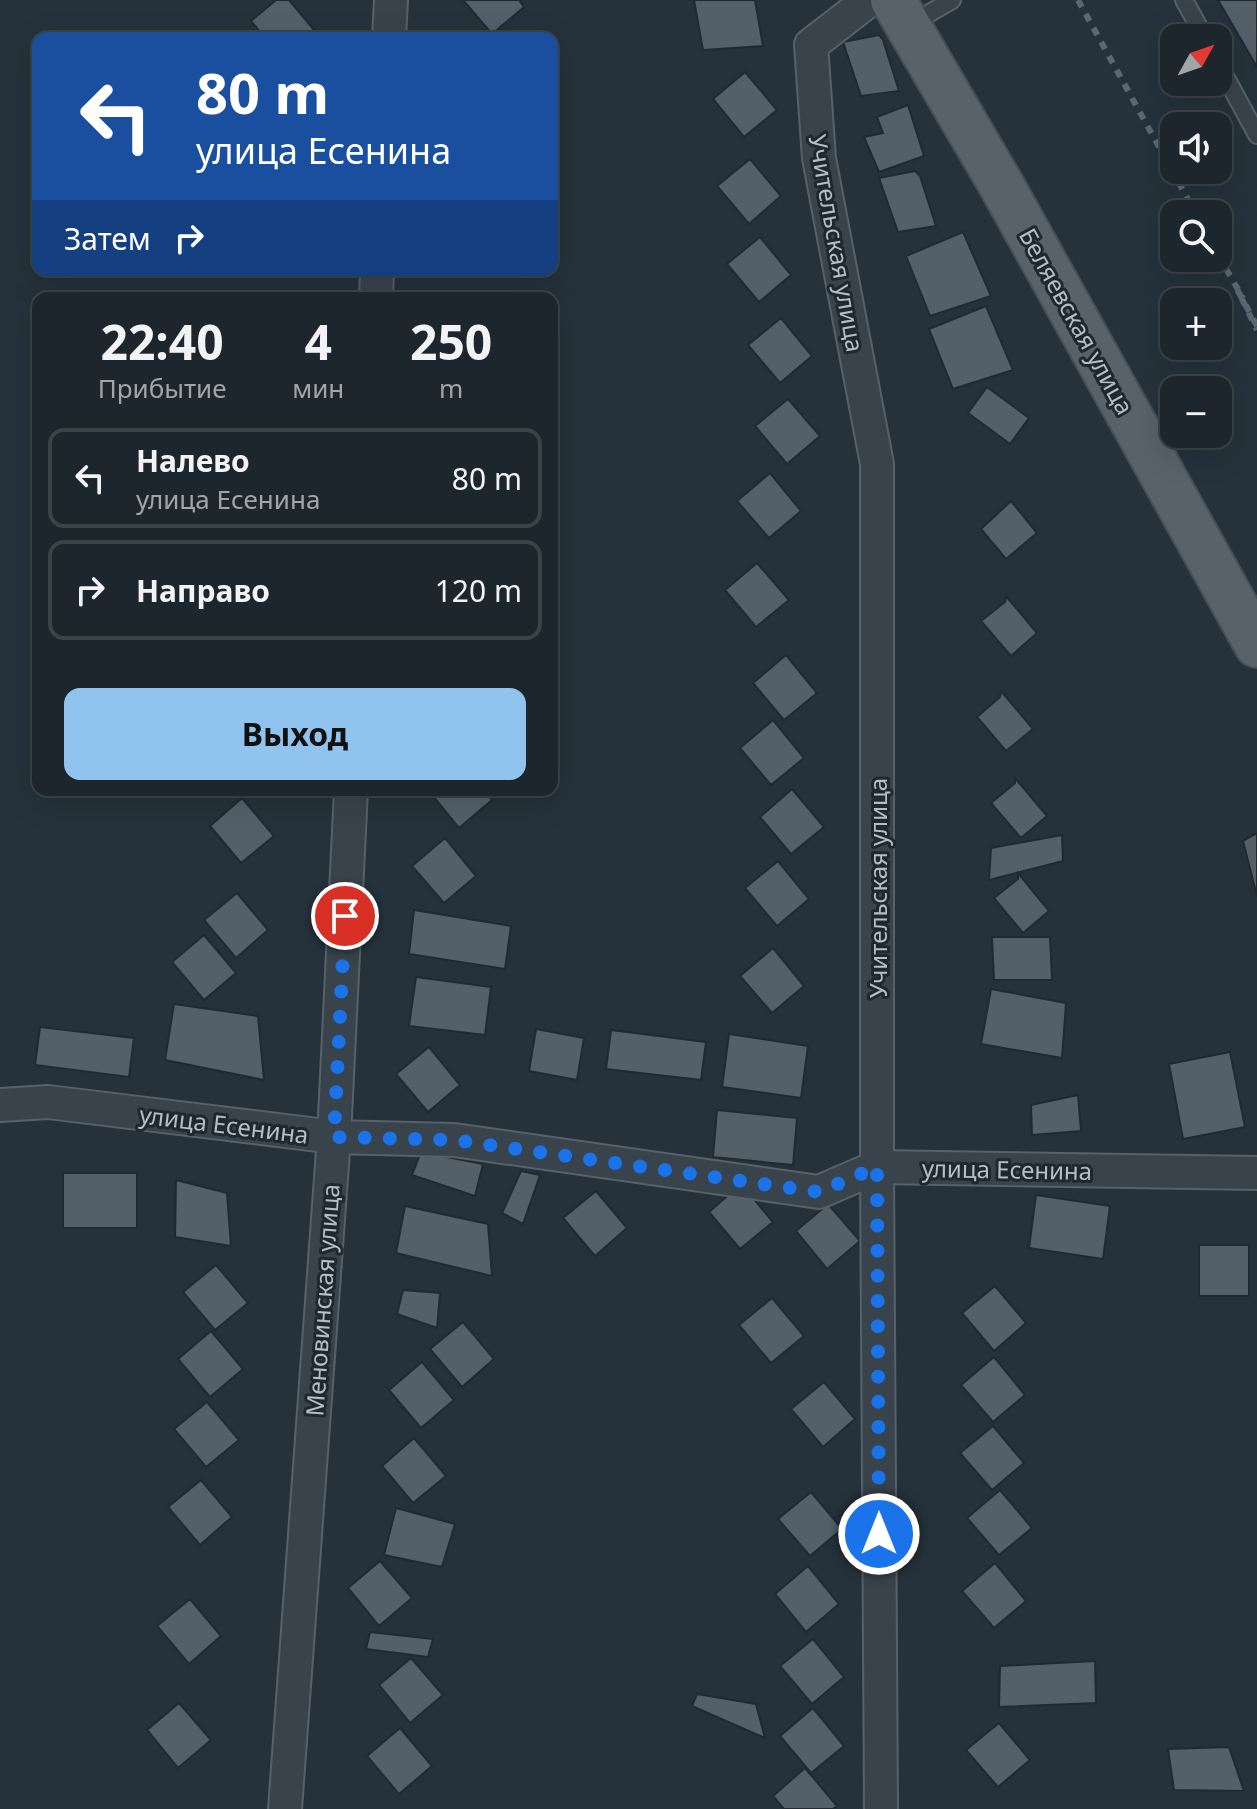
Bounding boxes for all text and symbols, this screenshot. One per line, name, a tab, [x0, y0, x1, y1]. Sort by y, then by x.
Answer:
north arrow	[1160, 24, 1232, 96]
map controls	[1160, 24, 1232, 448]
text: 80 m	[196, 54, 329, 130]
icon: left	[64, 64, 168, 168]
button: sound	[1160, 112, 1232, 184]
text: улица Есенина	[196, 126, 451, 175]
street label: Учительская улица	[802, 132, 872, 354]
button: search	[1160, 200, 1232, 272]
icon: right	[167, 216, 211, 260]
text: Затем	[64, 218, 151, 259]
street label: Беляевская улица	[1012, 222, 1142, 420]
button: +	[1160, 288, 1232, 360]
text: 22:40	[100, 309, 224, 374]
text: 4	[304, 309, 332, 374]
text: 250	[410, 309, 492, 374]
text: Прибытие	[98, 370, 227, 406]
text: мин	[292, 370, 344, 406]
text: m	[439, 370, 463, 406]
button: −	[1160, 376, 1232, 448]
text: Налево	[136, 440, 250, 481]
icon: left	[68, 456, 112, 500]
text: 80 m	[452, 458, 522, 499]
text: улица Есенина	[136, 481, 320, 517]
icon: right	[68, 568, 112, 612]
text: Направо	[136, 570, 270, 611]
text: 120 m	[435, 570, 522, 611]
button: Выход	[64, 688, 526, 780]
street label: Учительская улица	[861, 778, 894, 998]
pin	[311, 882, 379, 950]
icon: arrive	[323, 894, 367, 938]
street label: улица Есенина	[138, 1097, 310, 1151]
street label: улица Есенина	[922, 1151, 1092, 1187]
street label: Меновинская улица	[297, 1183, 347, 1417]
position arrow	[837, 1492, 921, 1576]

